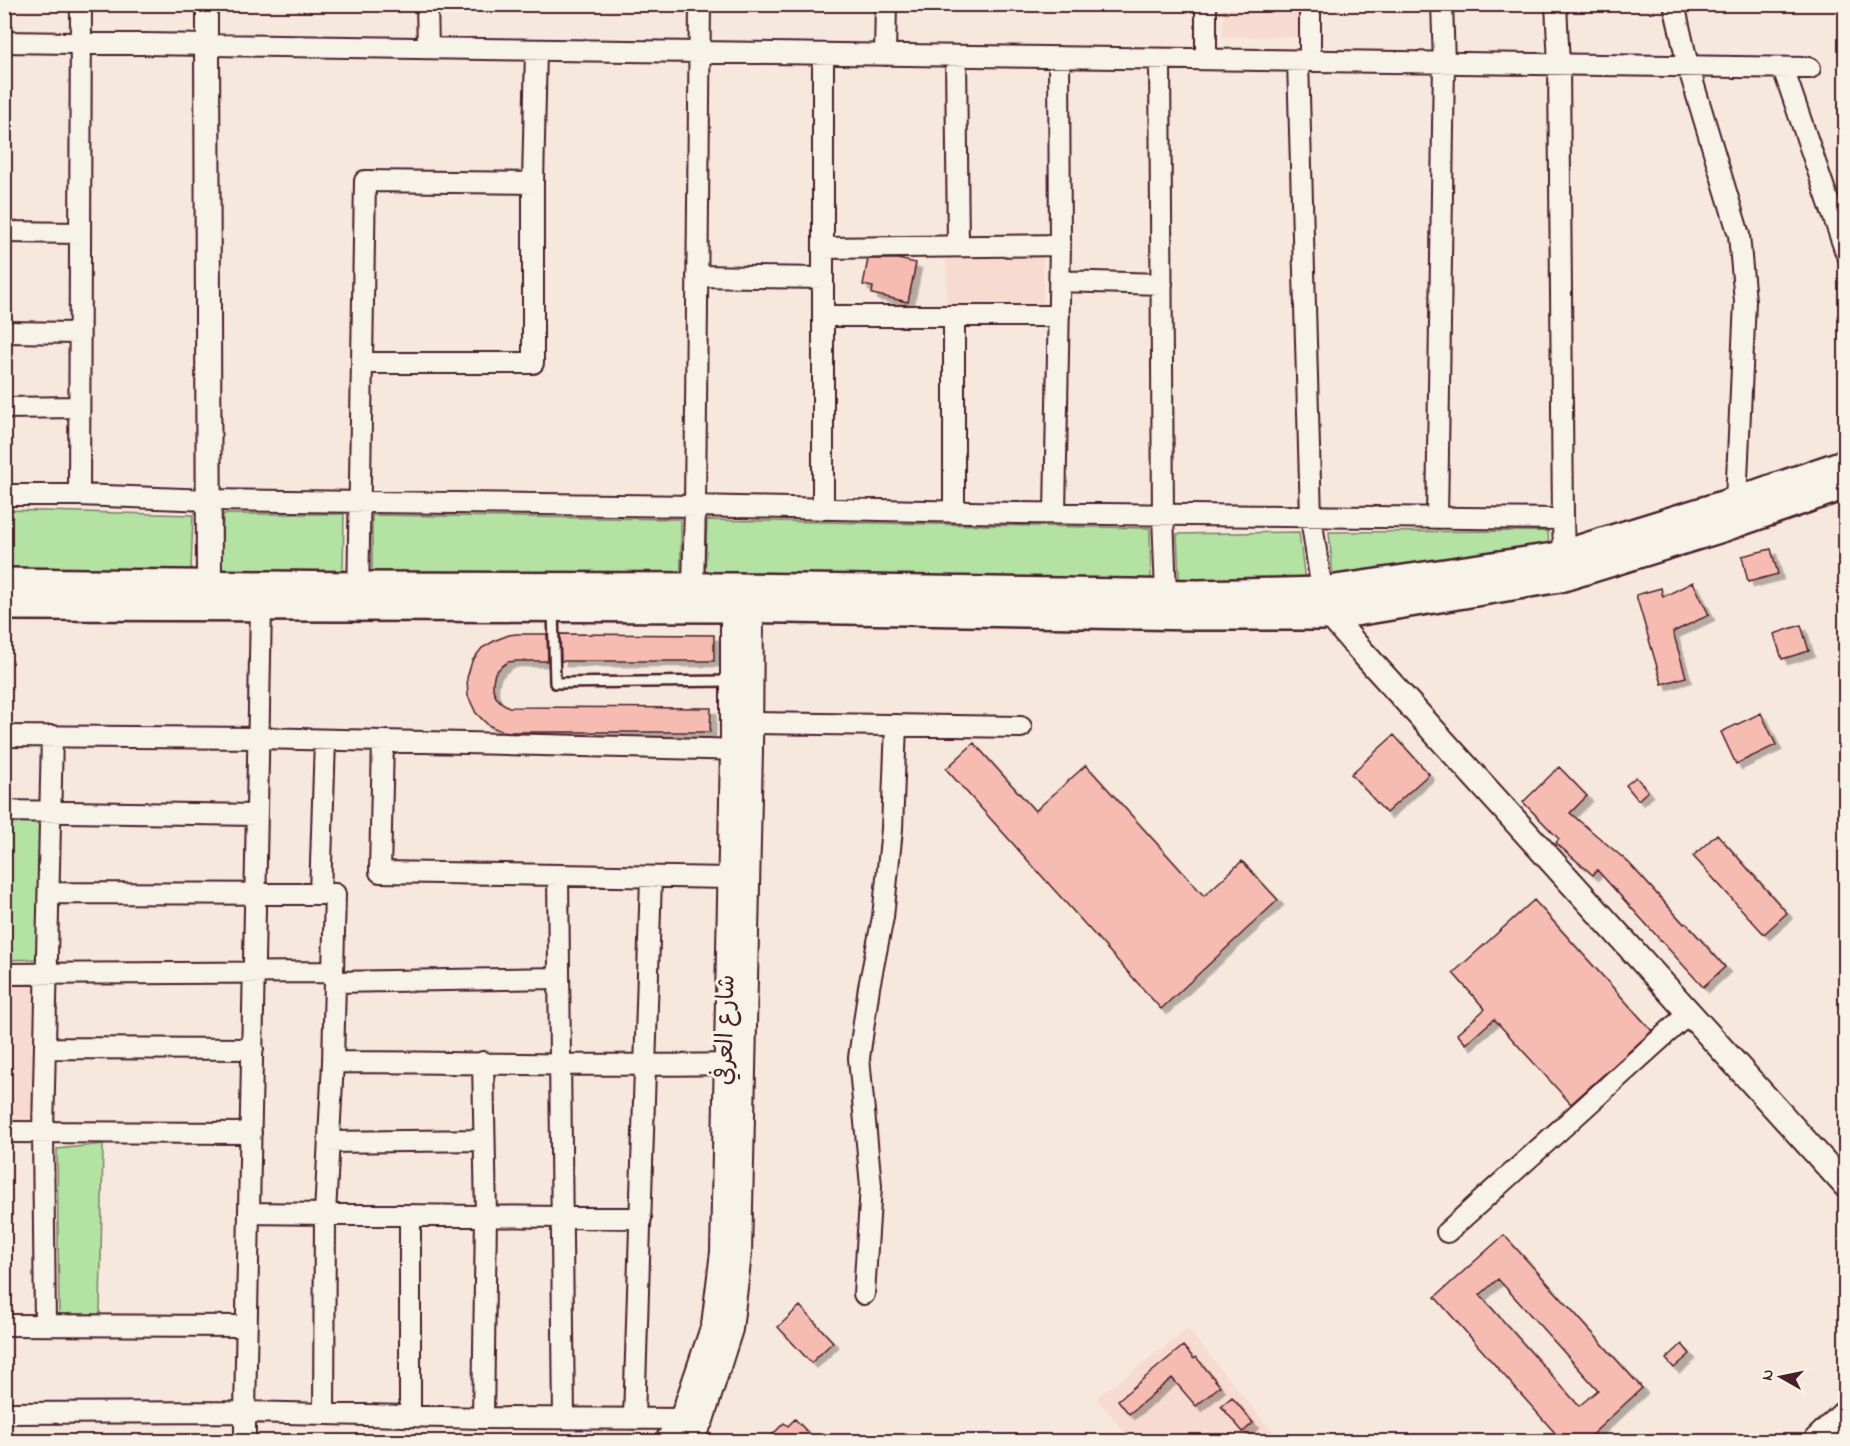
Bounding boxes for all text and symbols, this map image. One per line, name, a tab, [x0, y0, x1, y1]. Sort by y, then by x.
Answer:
street label: شارع العرفي	[709, 974, 745, 1086]
north arrow	[1751, 1347, 1811, 1407]
text: N	[1755, 1368, 1781, 1382]

